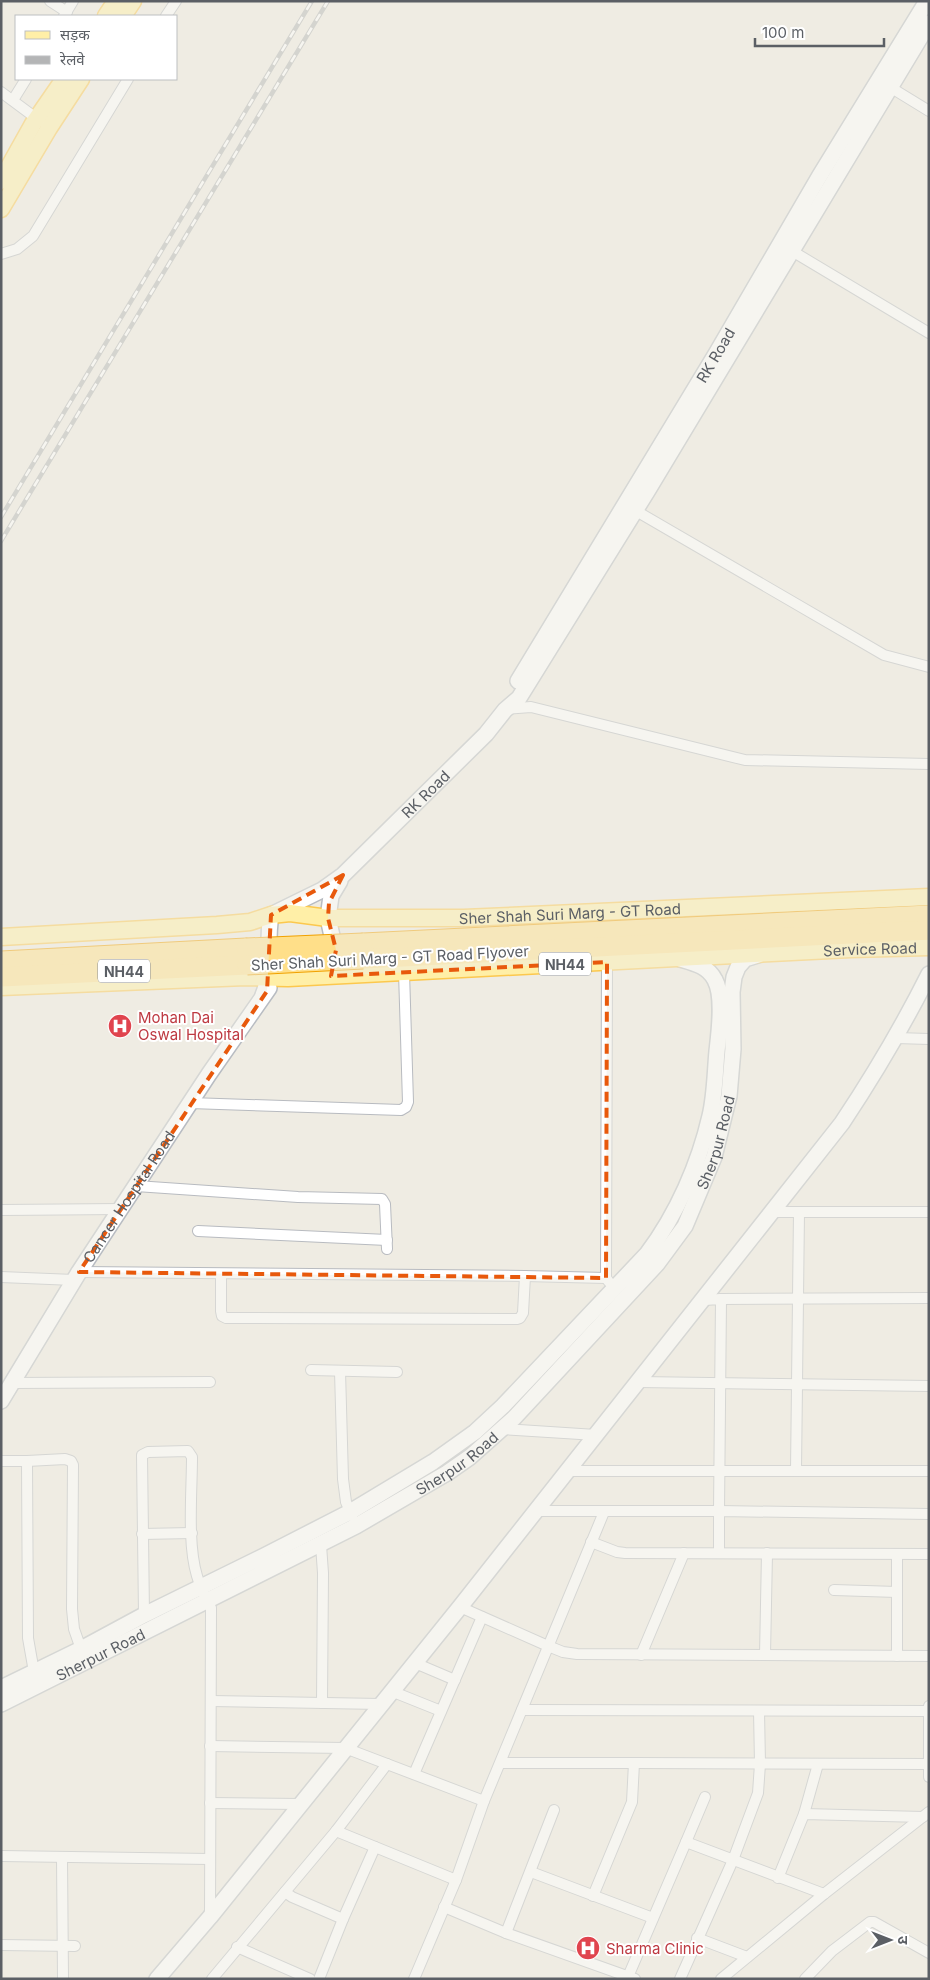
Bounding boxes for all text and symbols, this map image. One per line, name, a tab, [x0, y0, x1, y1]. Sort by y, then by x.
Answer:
legend	[15, 15, 178, 80]
scale bar	[755, 15, 884, 47]
text: 100 m	[762, 23, 804, 42]
text: सड़क	[60, 25, 90, 44]
text: रेलवे	[59, 50, 85, 69]
street label: RK Road	[692, 324, 739, 386]
street label: RK Road	[397, 766, 453, 822]
street label: Sher Shah Suri Marg - GT Road	[459, 899, 681, 928]
street label: Service Road	[823, 938, 917, 960]
street label: Sher Shah Suri Marg - GT Road Flyover	[251, 941, 530, 975]
road number: NH44	[539, 952, 591, 976]
road number: NH44	[98, 959, 150, 982]
place label: Mohan Dai Oswal Hospital	[138, 1008, 244, 1044]
hospital icon: Mohan Dai Oswal Hospital	[107, 1013, 133, 1039]
street label: Sherpur Road	[692, 1093, 738, 1192]
street label: Cancer Hospital Road	[78, 1127, 179, 1266]
street label: Sherpur Road	[412, 1427, 502, 1499]
street label: Sherpur Road	[52, 1624, 148, 1685]
north arrow	[865, 1915, 915, 1965]
hospital icon: Sharma Clinic	[575, 1935, 601, 1961]
text: उ	[895, 1936, 912, 1945]
place label: Sharma Clinic	[606, 1939, 704, 1958]

